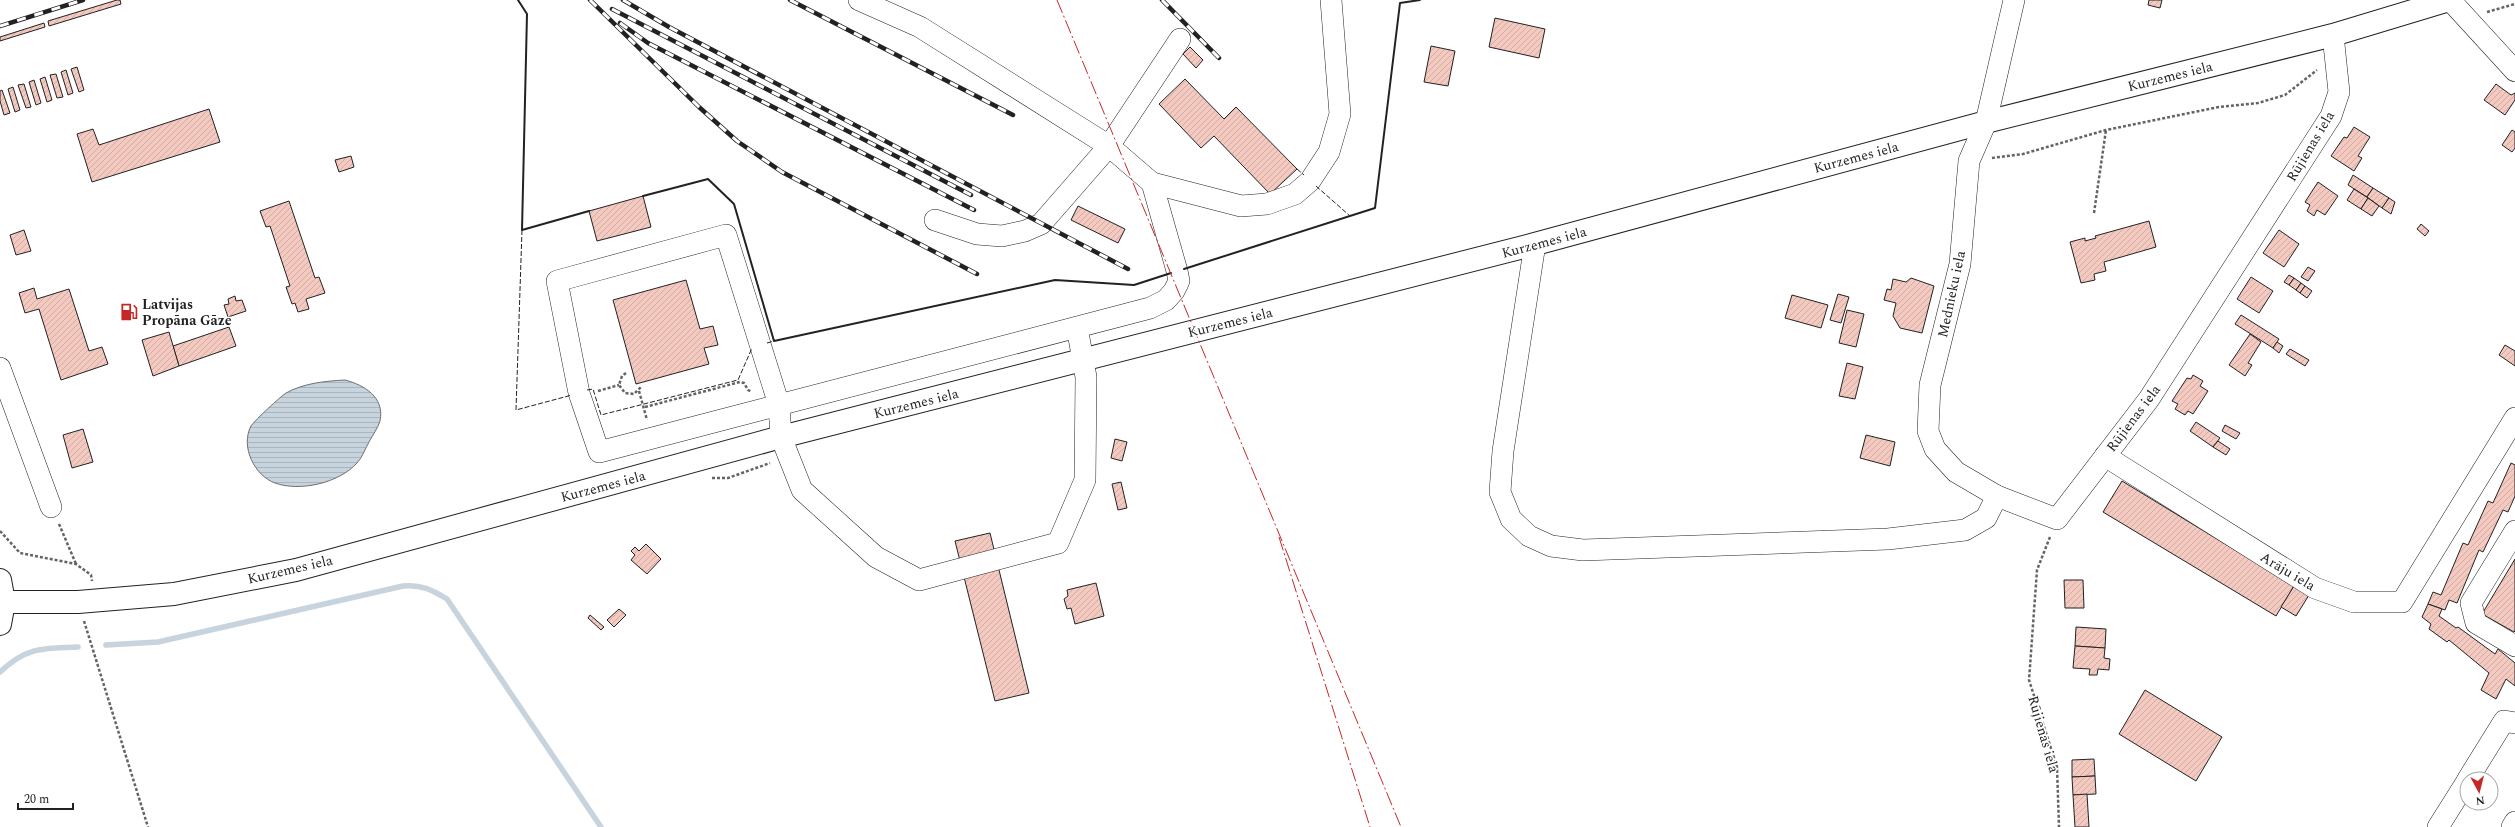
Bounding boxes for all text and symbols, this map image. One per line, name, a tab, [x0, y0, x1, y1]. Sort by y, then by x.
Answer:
street label: Kurzemes iela	[2125, 56, 2215, 97]
street label: Rūjienas iela	[2281, 107, 2340, 186]
street label: Kurzemes iela	[1811, 136, 1901, 179]
street label: Kurzemes iela	[1499, 221, 1589, 264]
street label: Mednieku iela	[1932, 249, 1971, 340]
place label: Latvijas Propāna Gāze	[142, 294, 232, 331]
fuel station icon: Latvijas Propāna Gāze	[119, 302, 139, 322]
street label: Kurzemes iela	[1185, 302, 1275, 343]
street label: Rūjienas iela	[2101, 380, 2166, 456]
street label: Kurzemes iela	[871, 383, 961, 424]
street label: Kurzemes iela	[558, 465, 648, 508]
street label: Arāju iela	[2256, 547, 2319, 596]
street label: Kurzemes iela	[245, 549, 335, 589]
street label: Rūjienas iela	[2023, 693, 2065, 775]
north arrow	[2459, 771, 2499, 811]
scale bar	[18, 785, 73, 811]
text: 20 m	[24, 790, 49, 809]
text: N	[2475, 791, 2486, 809]

